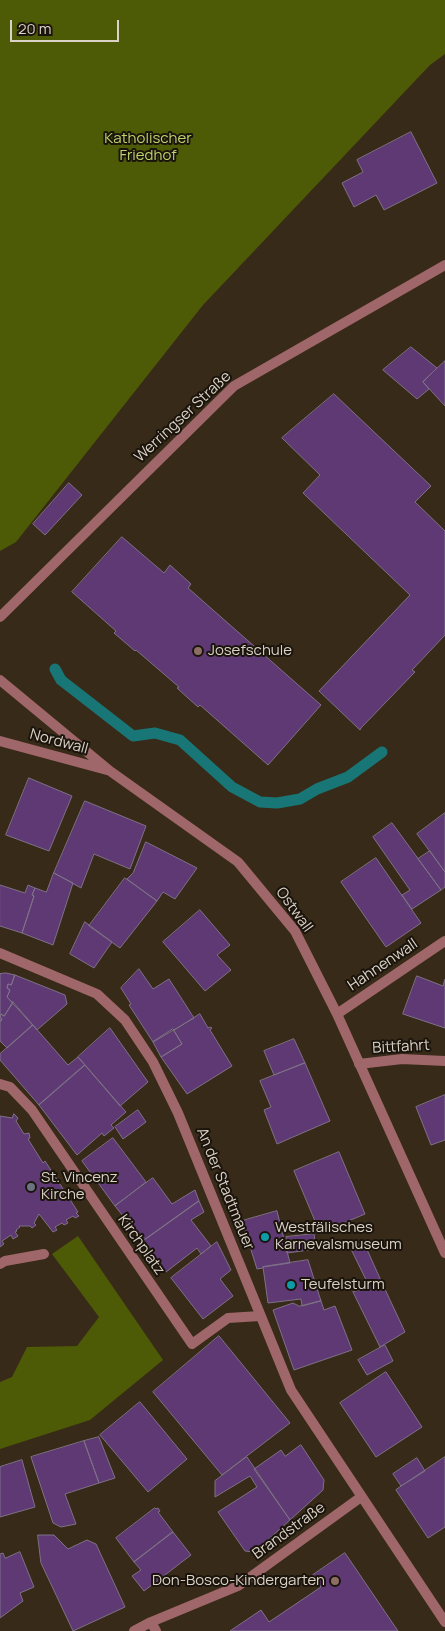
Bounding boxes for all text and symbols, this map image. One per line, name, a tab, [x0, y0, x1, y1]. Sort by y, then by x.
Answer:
scale bar	[12, 10, 121, 42]
text: 20 m	[18, 18, 51, 39]
park label: Katholischer Friedhof	[104, 130, 192, 165]
street label: Werringser Straße	[131, 368, 235, 466]
place label: Josefschule	[208, 642, 292, 660]
marker: Josefschule	[192, 645, 204, 657]
street label: Nordwall	[28, 726, 90, 758]
street label: Ostwall	[272, 884, 316, 936]
street label: Hahnenwall	[345, 935, 421, 995]
street label: Bittfahrt	[372, 1037, 430, 1057]
street label: An der Stadtmauer	[192, 1125, 258, 1253]
place label: St. Vincenz Kirche	[41, 1169, 118, 1204]
marker: St. Vincenz Kirche	[25, 1181, 37, 1193]
street label: Kirchplatz	[114, 1211, 168, 1279]
place label: Westfälisches Karnevalsmuseum	[275, 1219, 402, 1254]
marker: Westfälisches Karnevalsmuseum	[259, 1231, 271, 1243]
place label: Teufelsturm	[301, 1276, 385, 1294]
marker: Teufelsturm	[285, 1279, 297, 1291]
street label: Brandstraße	[249, 1499, 329, 1563]
place label: Don-Bosco-Kindergarten	[152, 1572, 325, 1590]
marker: Don-Bosco-Kindergarten	[329, 1575, 341, 1587]

